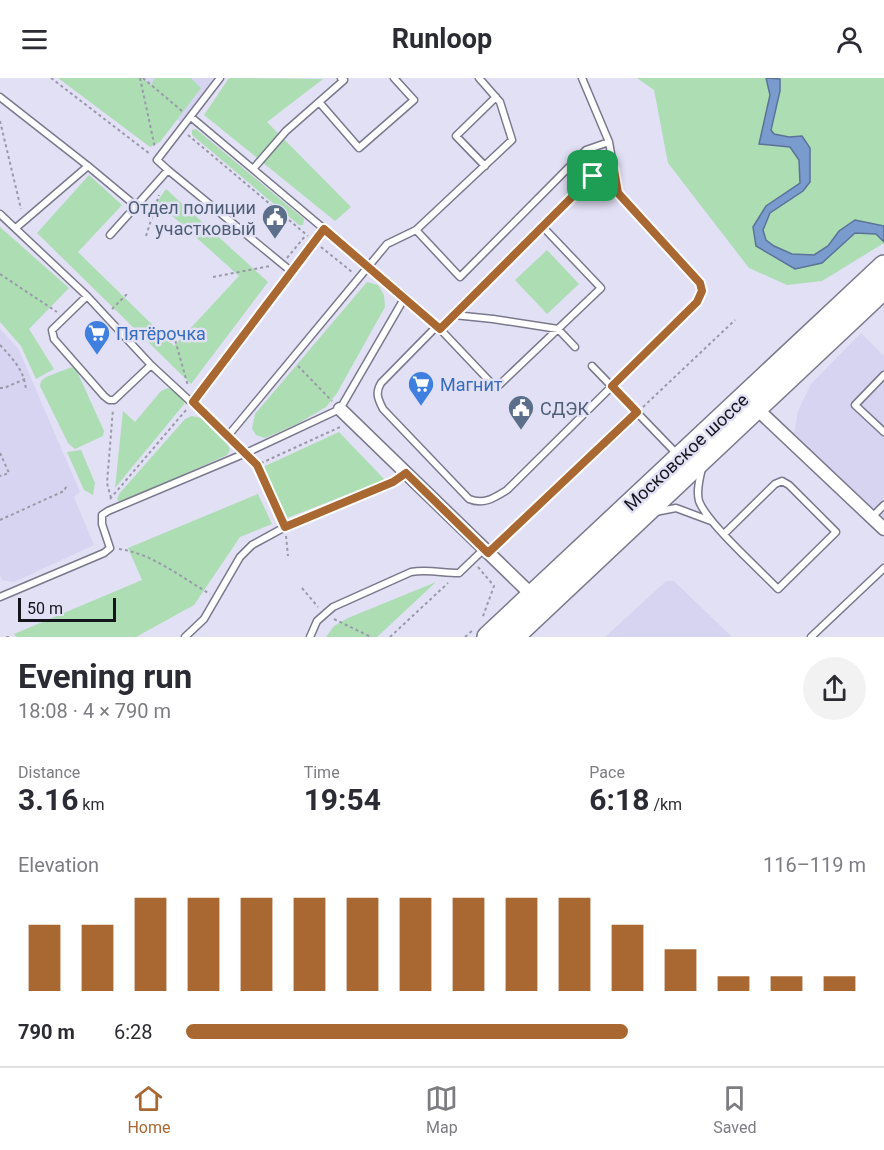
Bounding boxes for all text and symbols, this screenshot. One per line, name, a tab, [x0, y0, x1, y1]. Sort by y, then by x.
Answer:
icon: menu	[18, 23, 51, 56]
text: Runloop	[392, 23, 492, 55]
icon: person	[833, 23, 866, 56]
pin	[567, 150, 618, 201]
icon: arrive	[576, 159, 609, 192]
place label: Отдел полиции участковый	[128, 197, 256, 239]
public building icon: Отдел полиции участковый	[260, 202, 290, 240]
supermarket icon: Пятёрочка	[82, 318, 112, 356]
place label: Пятёрочка	[116, 323, 206, 344]
supermarket icon: Магнит	[406, 369, 436, 407]
place label: Магнит	[440, 374, 503, 395]
street label: Московское шоссе	[620, 389, 752, 515]
public building icon: СДЭК	[506, 393, 536, 431]
place label: СДЭК	[540, 398, 589, 419]
scale bar	[18, 595, 116, 622]
text: 50 m	[27, 599, 63, 618]
text: Evening run	[18, 657, 192, 696]
button: share	[803, 657, 866, 720]
text: 18:08 · 4 × 790 m	[18, 699, 171, 723]
text: Distance	[18, 763, 80, 782]
text: Time	[304, 763, 340, 782]
text: Pace	[589, 763, 625, 782]
text: 3.16	[18, 782, 78, 817]
text: 19:54	[304, 782, 381, 817]
text: 6:18	[589, 782, 649, 817]
text: km	[78, 795, 104, 814]
text: /km	[649, 795, 682, 814]
text: Elevation	[18, 853, 99, 877]
text: 116–119 m	[763, 853, 866, 877]
text: 790 m	[18, 1020, 75, 1044]
text: 6:28	[114, 1020, 153, 1044]
tab: Home	[127, 1082, 171, 1137]
tab: Map	[425, 1082, 458, 1137]
tab: Saved	[713, 1082, 757, 1137]

